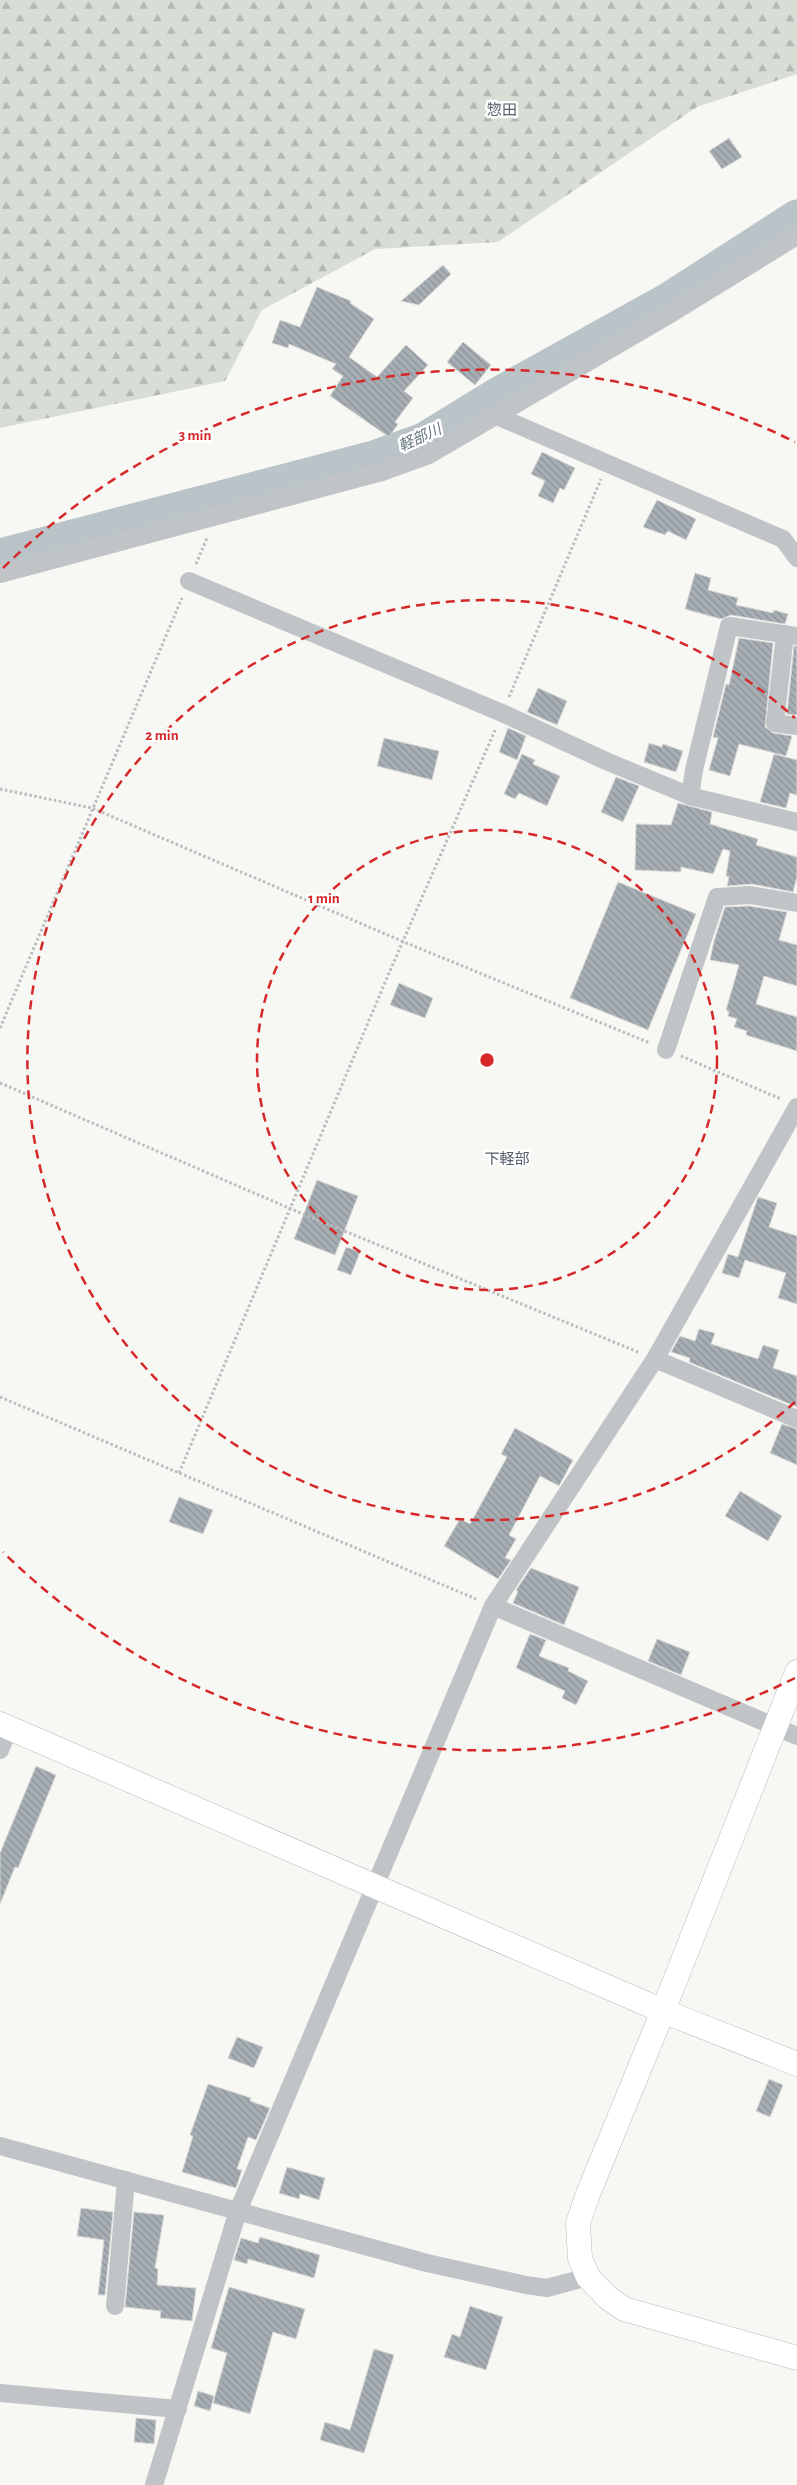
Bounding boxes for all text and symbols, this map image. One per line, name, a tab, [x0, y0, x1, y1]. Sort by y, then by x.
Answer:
district label: 惣田	[487, 102, 517, 118]
water label: 軽部川	[396, 420, 445, 454]
text: 3 min	[179, 428, 211, 443]
text: 2 min	[145, 728, 179, 743]
text: 1 min	[308, 891, 340, 906]
centre of rings	[478, 1051, 496, 1069]
district label: 下軽部	[484, 1151, 530, 1167]

